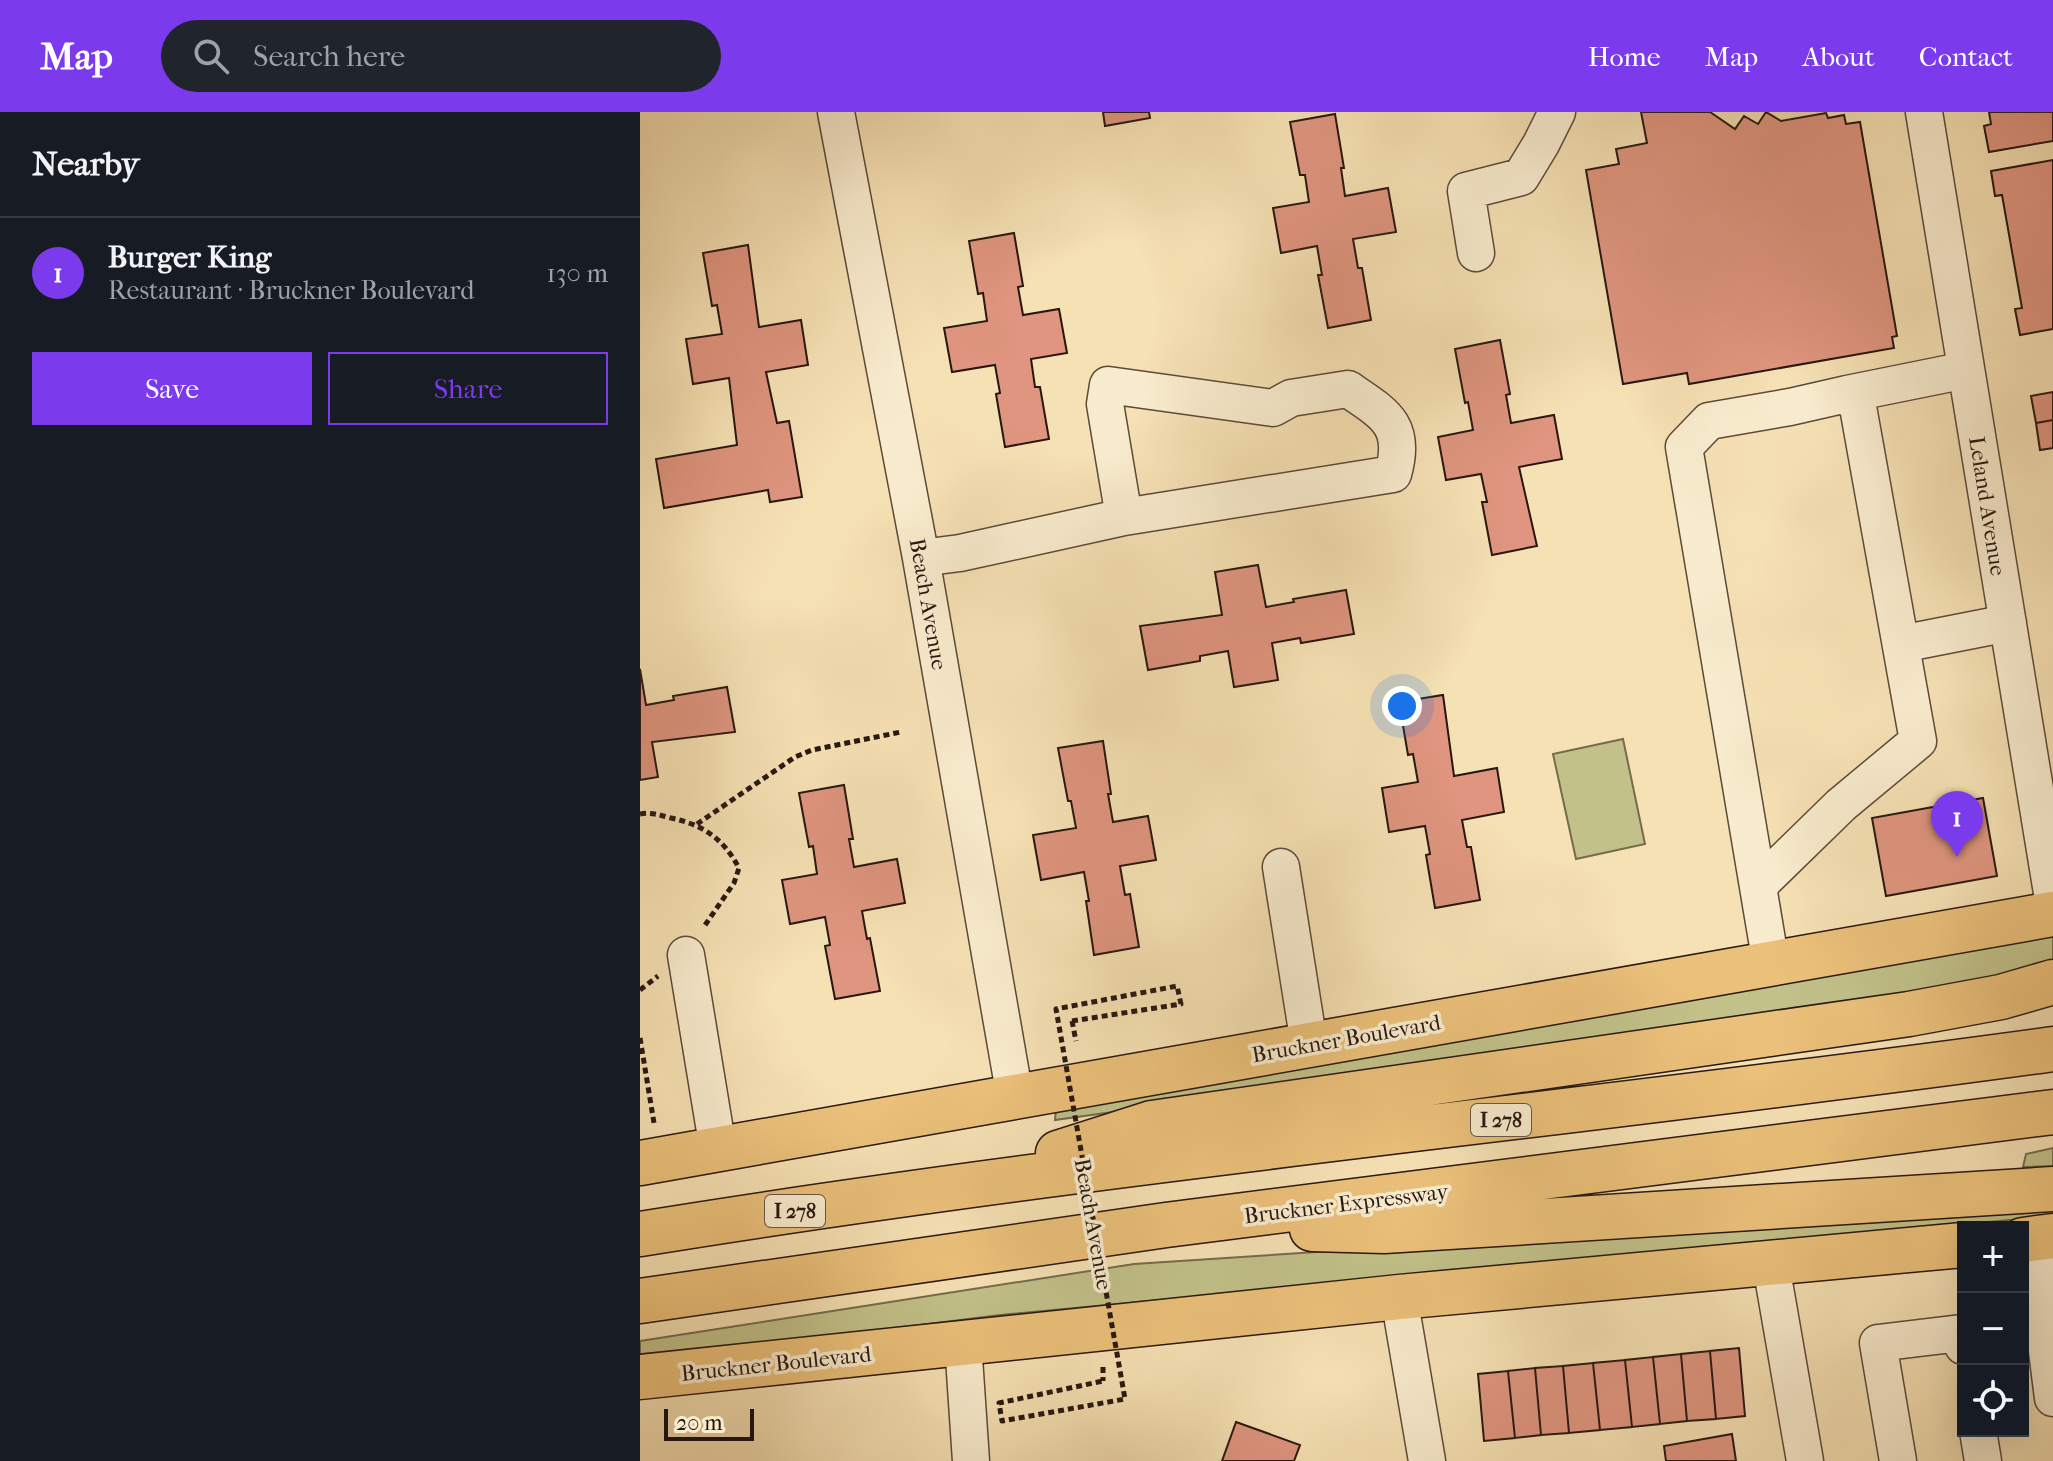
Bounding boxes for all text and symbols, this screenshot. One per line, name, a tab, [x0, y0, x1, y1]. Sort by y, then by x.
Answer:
search box	[161, 20, 721, 92]
text: Map	[40, 34, 113, 79]
icon: search	[189, 34, 233, 78]
text: Search here	[253, 39, 405, 74]
text: Home	[1588, 40, 1661, 73]
text: Map	[1705, 40, 1758, 73]
text: About	[1802, 40, 1875, 73]
text: Contact	[1919, 40, 2013, 73]
text: Nearby	[32, 144, 139, 184]
text: Burger King	[108, 240, 271, 275]
text: 1	[53, 258, 63, 289]
text: 130 m	[547, 258, 608, 289]
text: Restaurant · Bruckner Boulevard	[108, 275, 474, 306]
button: Save	[32, 352, 312, 425]
button: Share	[328, 352, 608, 425]
street label: Leland Avenue	[1963, 435, 2011, 578]
street label: Beach Avenue	[904, 536, 952, 672]
your location	[1382, 686, 1422, 726]
pin: 1	[1931, 791, 1983, 857]
street label: Bruckner Boulevard	[1250, 1009, 1443, 1068]
road number: I 278	[1471, 1104, 1531, 1136]
street label: Beach Avenue	[1069, 1156, 1117, 1292]
street label: Bruckner Expressway	[1243, 1178, 1451, 1229]
road number: I 278	[765, 1195, 825, 1227]
map controls	[1957, 1221, 2029, 1437]
button: +	[1957, 1221, 2029, 1293]
button: −	[1957, 1293, 2029, 1365]
street label: Bruckner Boulevard	[680, 1341, 873, 1387]
button: locate	[1957, 1365, 2029, 1437]
scale bar	[664, 1405, 754, 1441]
text: 20 m	[676, 1410, 722, 1436]

